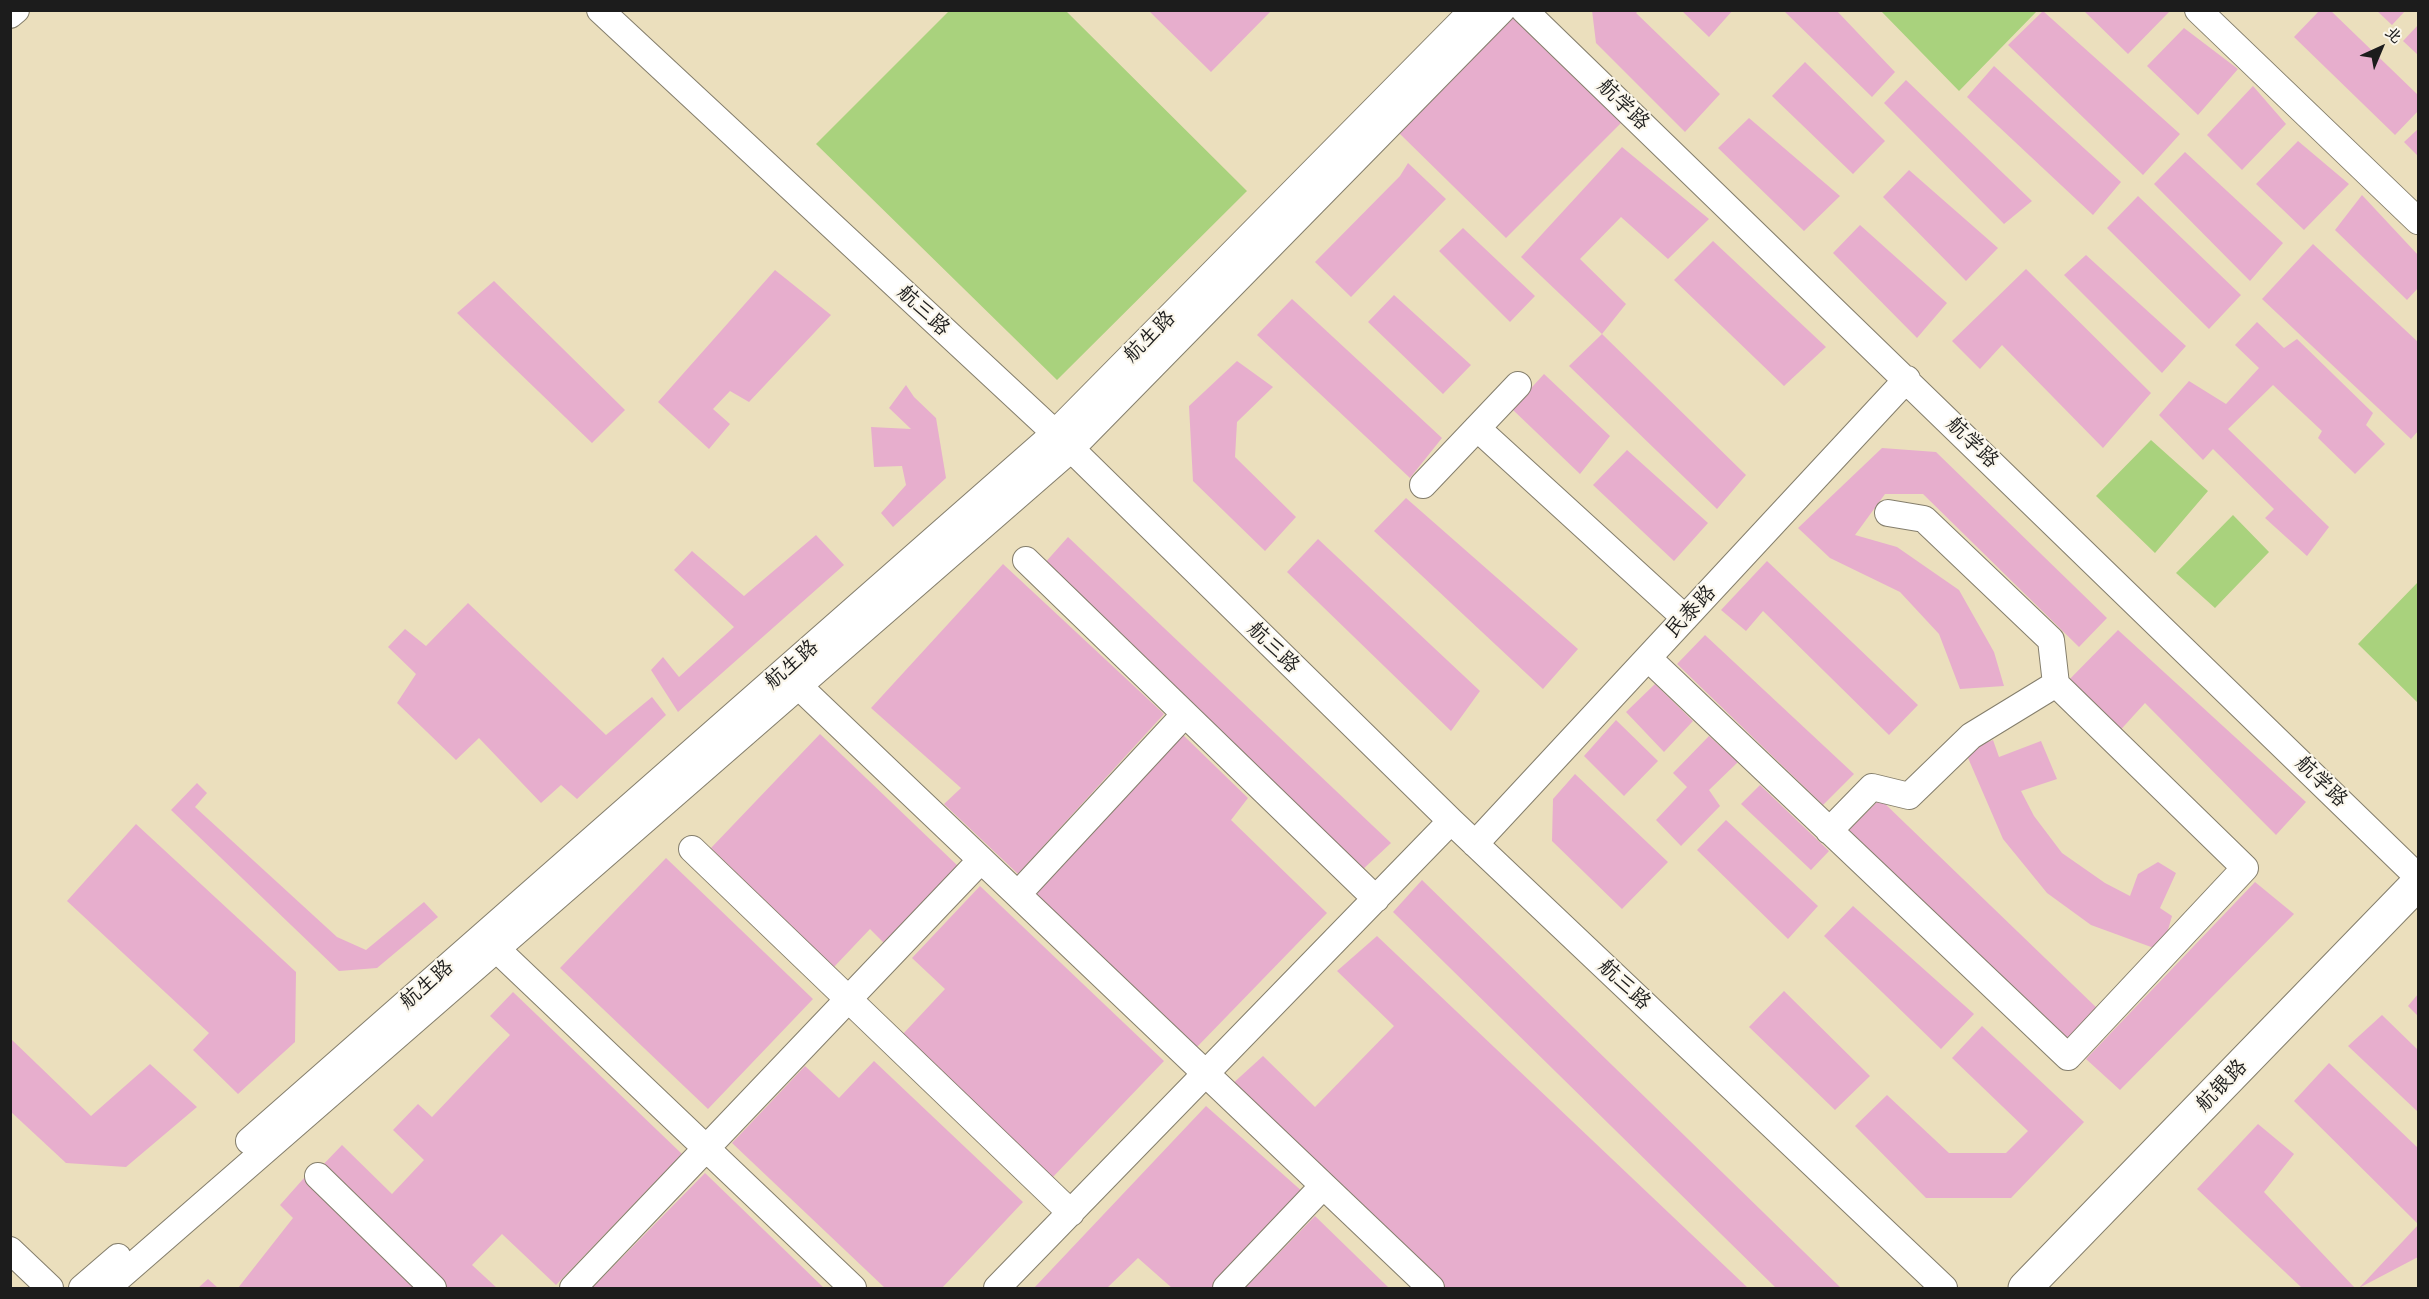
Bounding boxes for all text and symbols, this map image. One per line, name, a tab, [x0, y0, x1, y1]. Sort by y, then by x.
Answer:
north arrow	[2351, 18, 2411, 78]
text: 北	[2381, 22, 2406, 48]
street label: 航学路	[1592, 74, 1654, 136]
street label: 航三路	[891, 280, 955, 342]
street label: 航生路	[1119, 306, 1181, 368]
street label: 航学路	[1941, 412, 2003, 474]
street label: 民泰路	[1660, 580, 1722, 644]
street label: 航三路	[1242, 617, 1304, 679]
street label: 航生路	[760, 635, 824, 695]
street label: 航学路	[2290, 751, 2352, 813]
street label: 航三路	[1592, 954, 1656, 1016]
street label: 航生路	[395, 955, 459, 1015]
street label: 航银路	[2191, 1055, 2253, 1117]

